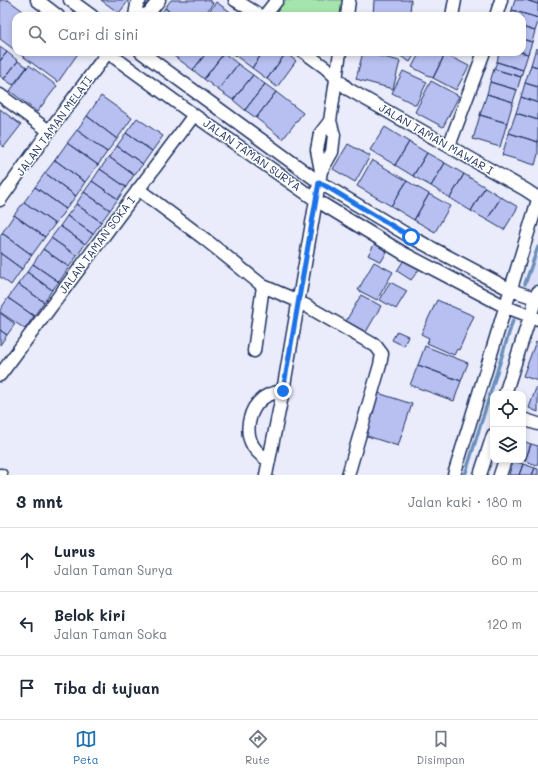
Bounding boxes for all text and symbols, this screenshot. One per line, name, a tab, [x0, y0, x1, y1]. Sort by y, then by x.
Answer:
search box	[12, 12, 526, 56]
icon: search	[26, 23, 48, 45]
text: Cari di sini	[58, 24, 139, 44]
street label: JALAN TAMAN MELATI	[12, 73, 95, 179]
street label: JALAN TAMAN MAWAR I	[376, 100, 496, 178]
street label: JALAN TAMAN SURYA	[201, 115, 304, 194]
street label: JALAN TAMAN SOKA I	[55, 193, 138, 296]
route start	[402, 228, 420, 246]
route end	[274, 382, 292, 400]
map controls	[490, 391, 526, 463]
button: locate	[490, 391, 526, 427]
button: layers	[490, 427, 526, 463]
text: 3 mnt	[16, 490, 63, 512]
text: Jalan kaki · 180 m	[408, 493, 522, 510]
text: Lurus	[54, 541, 95, 561]
icon: ahead	[16, 549, 38, 571]
text: 60 m	[492, 551, 522, 568]
text: Jalan Taman Surya	[54, 561, 173, 578]
text: Belok kiri	[54, 605, 126, 625]
icon: left	[16, 613, 38, 635]
text: 120 m	[486, 615, 522, 632]
text: Jalan Taman Soka	[54, 625, 167, 642]
icon: arrive	[16, 677, 38, 699]
text: Tiba di tujuan	[54, 678, 159, 698]
tab: Peta	[73, 728, 99, 767]
tab: Rute	[245, 728, 270, 767]
tab: Disimpan	[417, 728, 465, 767]

